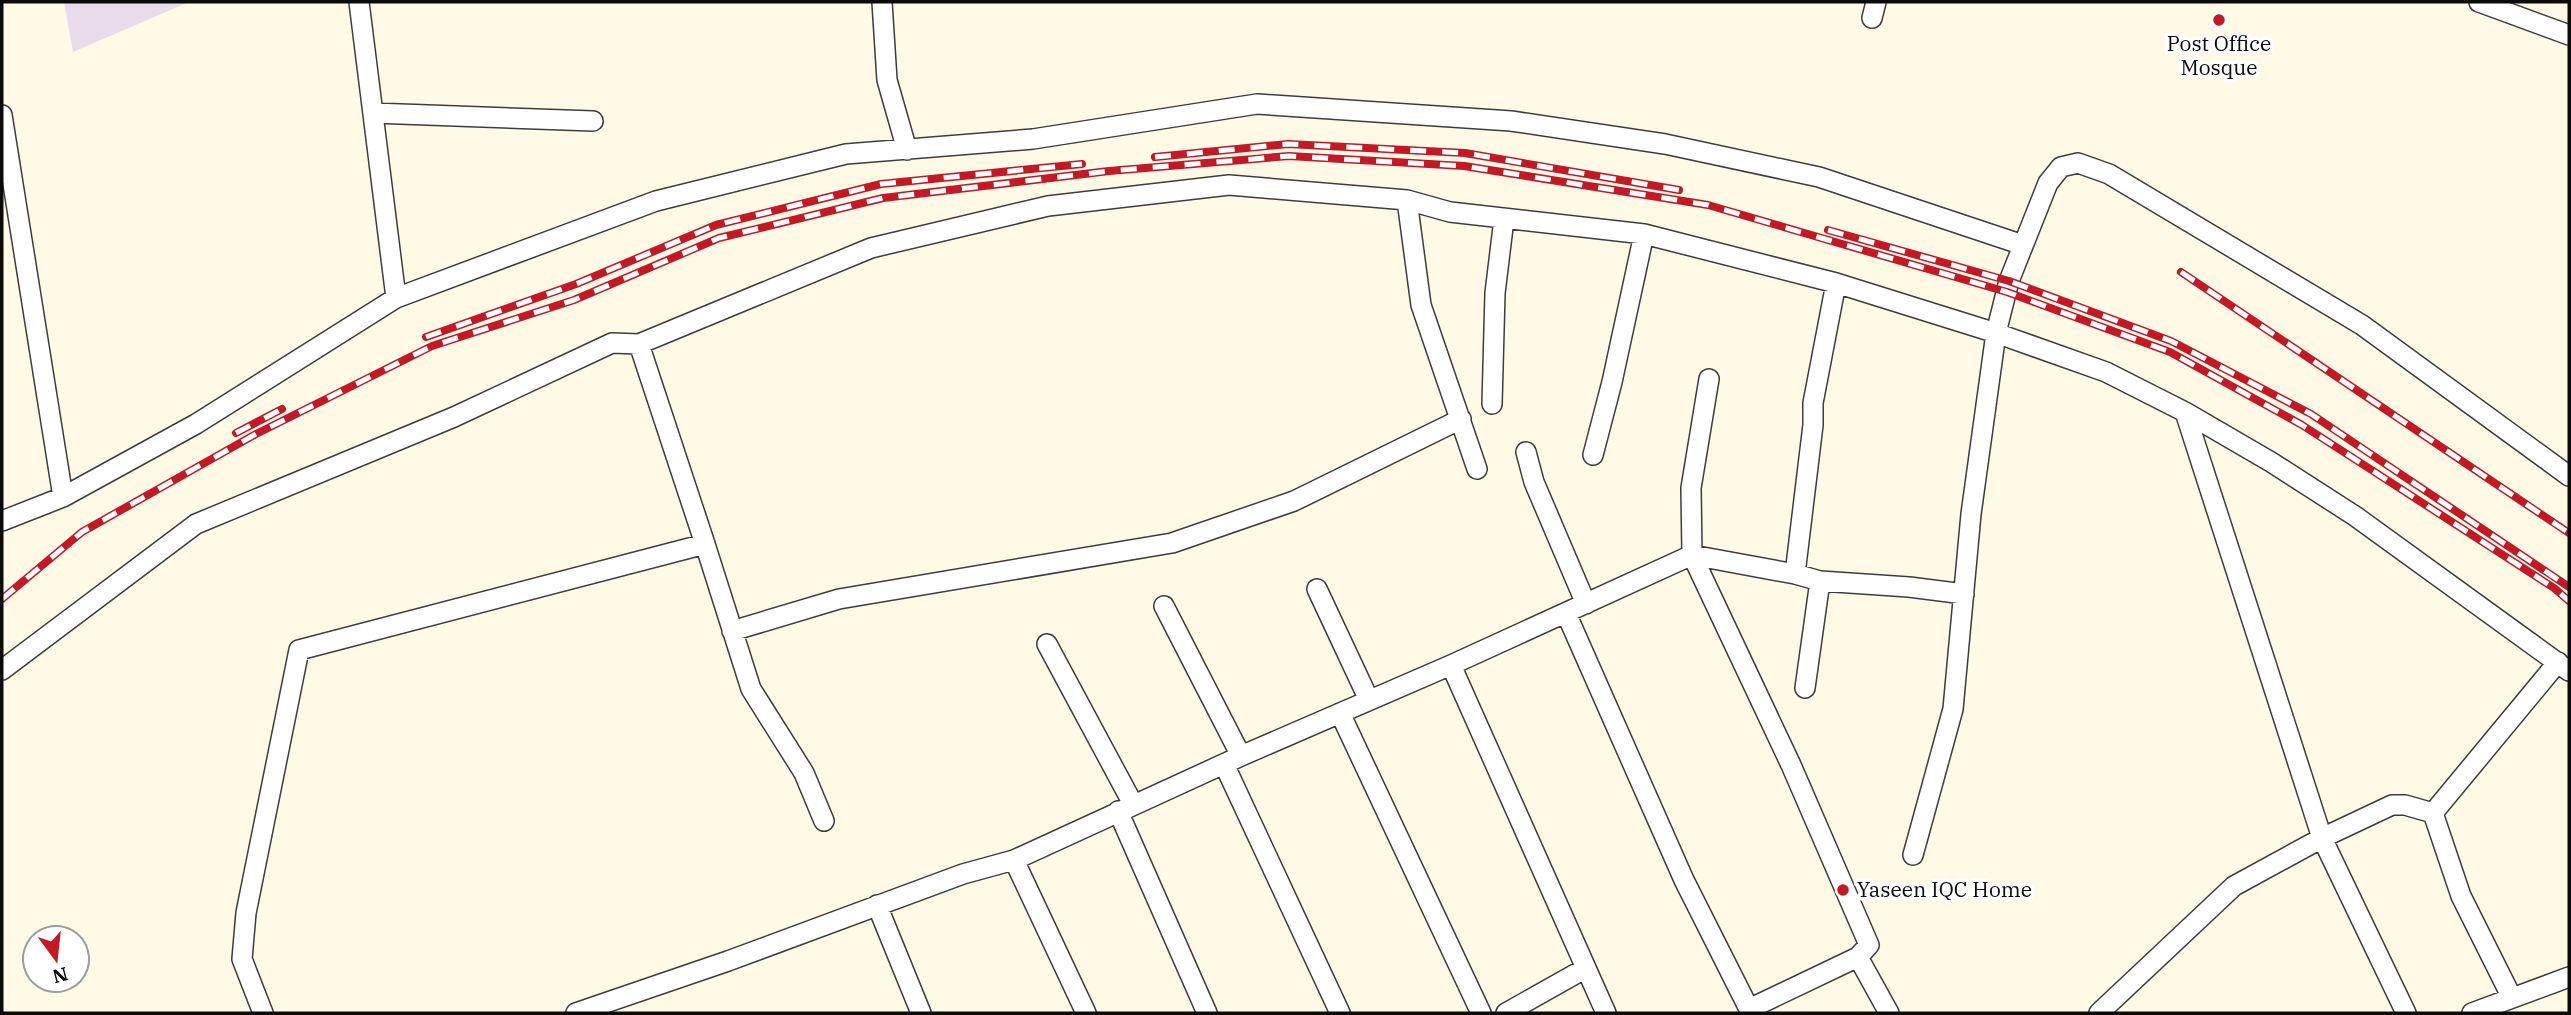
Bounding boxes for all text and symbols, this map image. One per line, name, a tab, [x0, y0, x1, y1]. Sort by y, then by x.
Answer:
marker: Post Office Mosque	[2211, 12, 2227, 28]
place label: Post Office Mosque	[2167, 29, 2271, 81]
place label: Yaseen IQC Home	[1857, 875, 2032, 903]
marker: Yaseen IQC Home	[1835, 882, 1851, 898]
north arrow	[21, 924, 91, 994]
text: N	[50, 962, 71, 989]

